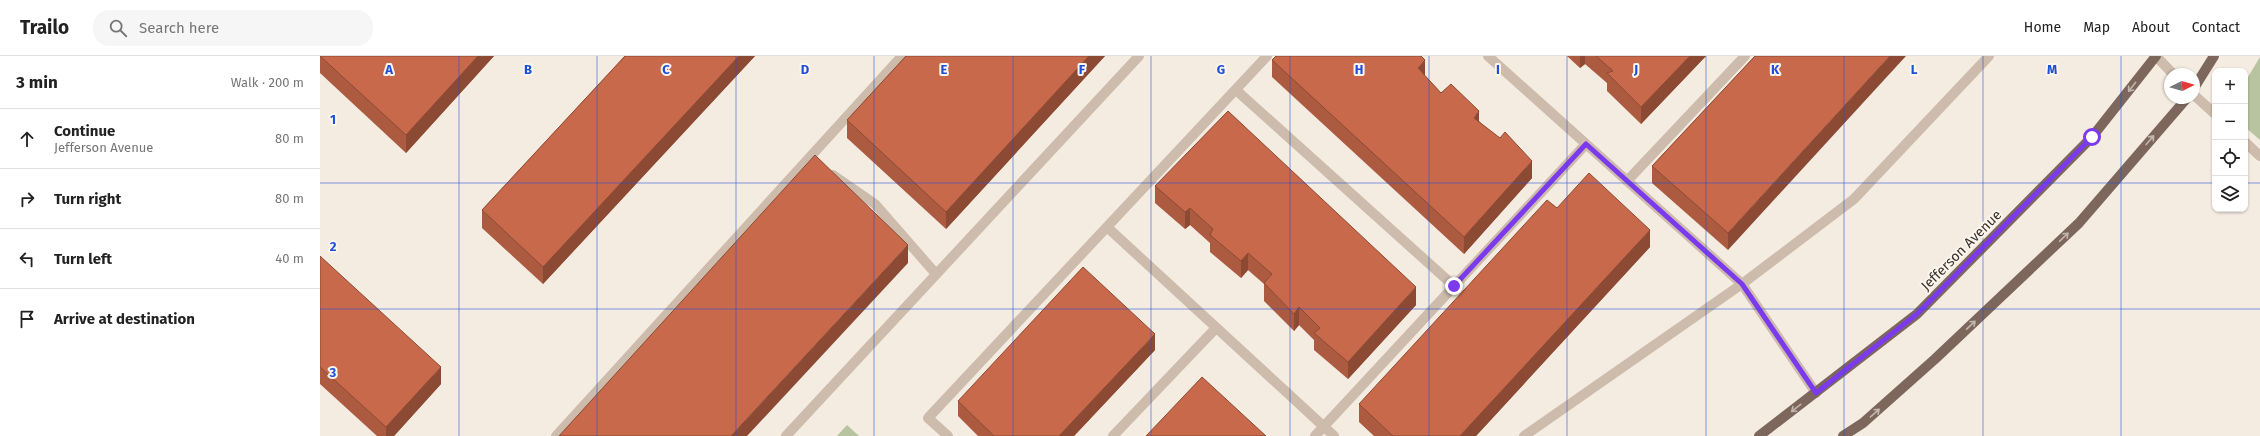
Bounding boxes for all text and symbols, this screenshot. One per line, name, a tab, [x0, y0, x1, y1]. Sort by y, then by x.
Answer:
search box	[93, 10, 373, 46]
text: Trailo	[20, 16, 69, 39]
icon: search	[107, 17, 129, 39]
text: Search here	[139, 19, 219, 37]
text: Home	[2024, 19, 2061, 36]
text: Map	[2083, 19, 2110, 36]
text: About	[2132, 19, 2170, 36]
text: Contact	[2192, 19, 2240, 36]
text: A	[384, 62, 393, 77]
text: B	[524, 62, 532, 77]
text: C	[662, 62, 670, 77]
text: D	[801, 62, 810, 77]
text: E	[941, 62, 948, 77]
text: F	[1079, 62, 1086, 77]
text: G	[1217, 62, 1225, 77]
text: H	[1355, 62, 1363, 77]
text: I	[1496, 62, 1500, 77]
text: J	[1633, 62, 1638, 77]
text: K	[1771, 62, 1780, 77]
text: L	[1911, 62, 1918, 77]
text: M	[2047, 62, 2057, 77]
north arrow	[2164, 68, 2200, 104]
map controls	[2212, 68, 2248, 212]
button: +	[2212, 68, 2248, 104]
text: 3 min	[16, 72, 58, 93]
text: Walk · 200 m	[231, 75, 304, 90]
one-way arrow	[2127, 81, 2136, 92]
button: −	[2212, 104, 2248, 140]
text: 1	[330, 112, 336, 127]
text: Continue	[54, 122, 115, 140]
icon: ahead	[16, 128, 38, 150]
route start	[2083, 128, 2101, 146]
text: 80 m	[275, 131, 304, 146]
one-way arrow	[2146, 135, 2155, 146]
text: Jefferson Avenue	[54, 140, 153, 155]
button: locate	[2212, 140, 2248, 176]
button: layers	[2212, 176, 2248, 212]
icon: right	[16, 188, 38, 210]
text: Turn right	[54, 190, 121, 208]
text: 80 m	[275, 191, 304, 206]
street label: Jefferson Avenue	[1917, 206, 2005, 294]
one-way arrow	[2059, 233, 2069, 242]
text: 2	[330, 239, 337, 254]
icon: left	[16, 248, 38, 270]
text: Turn left	[54, 250, 112, 268]
text: 40 m	[275, 251, 304, 266]
route end	[1445, 277, 1463, 295]
icon: arrive	[16, 308, 38, 330]
text: Arrive at destination	[54, 310, 195, 328]
one-way arrow	[1966, 321, 1976, 330]
text: 3	[329, 365, 337, 380]
one-way arrow	[1791, 404, 1802, 412]
one-way arrow	[1869, 408, 1880, 417]

